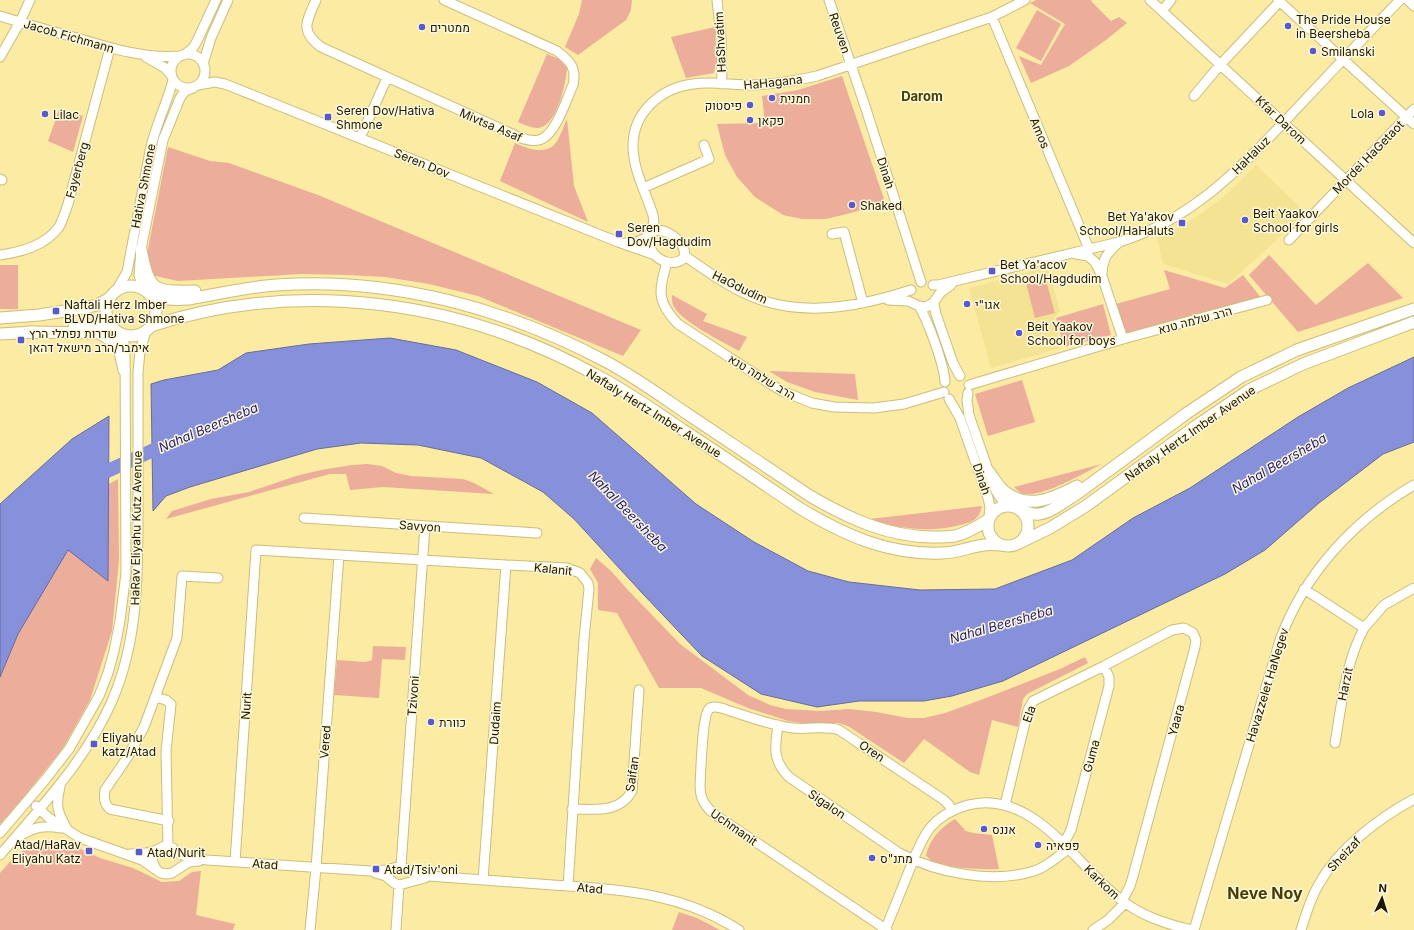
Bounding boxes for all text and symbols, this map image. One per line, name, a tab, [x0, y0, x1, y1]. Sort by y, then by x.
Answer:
street label: HaShvatim	[711, 11, 729, 73]
street label: Reuven	[826, 11, 854, 55]
place label: The Pride House in Beersheba	[1296, 12, 1391, 41]
street label: Jacob Fichmann	[22, 16, 116, 56]
place label: ממטרים	[430, 20, 470, 35]
marker: The Pride House in Beersheba	[1283, 21, 1293, 31]
marker: ממטרים	[417, 22, 427, 32]
place label: Smilanski	[1321, 44, 1375, 59]
marker: Smilanski	[1308, 46, 1318, 56]
street label: HaHagana	[743, 71, 803, 93]
district label: Darom	[901, 88, 943, 104]
place label: חמנית	[780, 91, 810, 106]
marker: חמנית	[767, 93, 777, 103]
street label: Kfar Darom	[1252, 93, 1310, 147]
place label: פיסטוק	[705, 98, 742, 113]
marker: פיסטוק	[745, 100, 755, 110]
place label: Seren Dov/Hativa Shmone	[336, 103, 434, 132]
street label: Mivtsa Asaf	[457, 105, 525, 145]
place label: Lola	[1350, 106, 1374, 121]
place label: Lilac	[53, 107, 79, 122]
marker: Lola	[1377, 108, 1387, 118]
marker: Lilac	[40, 109, 50, 119]
marker: Seren Dov/Hativa Shmone	[323, 112, 333, 122]
place label: פקאן	[758, 113, 784, 128]
marker: פקאן	[745, 115, 755, 125]
street label: Amos	[1027, 115, 1053, 151]
street label: Mordei HaGetaot	[1329, 117, 1407, 197]
street label: HaHaluz	[1229, 133, 1273, 177]
street label: Fayerberg	[62, 140, 92, 200]
street label: Hativa Shmone	[127, 142, 159, 230]
street label: Seren Dov	[392, 145, 452, 181]
street label: Dinah	[874, 155, 898, 191]
place label: Shaked	[860, 198, 902, 213]
marker: Shaked	[847, 200, 857, 210]
place label: Beit Yaakov School for girls	[1253, 206, 1339, 235]
place label: Bet Ya'akov School/HaHaluts	[1079, 209, 1174, 238]
marker: Beit Yaakov School for girls	[1240, 215, 1250, 225]
marker: Bet Ya'akov School/HaHaluts	[1177, 218, 1187, 228]
place label: Seren Dov/Hagdudim	[627, 220, 711, 249]
marker: Seren Dov/Hagdudim	[614, 229, 624, 239]
place label: Bet Ya'acov School/Hagdudim	[1000, 257, 1102, 286]
marker: Bet Ya'acov School/Hagdudim	[987, 266, 997, 276]
street label: HaGdudim	[710, 267, 770, 307]
place label: Naftali Herz Imber BLVD/Hativa Shmone	[64, 297, 185, 326]
place label: אגו"י	[975, 297, 1000, 312]
marker: אגו"י	[962, 299, 972, 309]
street label: הרב שלמה טנא	[1156, 303, 1234, 337]
marker: Naftali Herz Imber BLVD/Hativa Shmone	[51, 306, 61, 316]
place label: Beit Yaakov School for boys	[1027, 319, 1116, 348]
place label: שדרות נפתלי הרץ אימבר/הרב מישאל דהאן	[29, 326, 150, 355]
marker: Beit Yaakov School for boys	[1014, 328, 1024, 338]
marker: שדרות נפתלי הרץ אימבר/הרב מישאל דהאן	[16, 335, 26, 345]
street label: הרב שלמה טנא	[726, 351, 798, 403]
street label: Naftaly Hertz Imber Avenue	[584, 365, 724, 461]
street label: Naftaly Hertz Imber Avenue	[1122, 382, 1258, 484]
water label: Nahal Beersheba	[156, 399, 260, 455]
water label: Nahal Beersheba	[1229, 429, 1329, 497]
street label: HaRav Eliyahu Kutz Avenue	[127, 450, 145, 606]
street label: Dinah	[970, 461, 994, 497]
water label: Nahal Beersheba	[585, 467, 671, 555]
street label: Savyon	[399, 517, 441, 535]
street label: Kalanit	[533, 560, 573, 578]
water label: Nahal Beersheba	[948, 602, 1054, 646]
street label: Havazzelet HaNegev	[1242, 626, 1292, 744]
street label: Harzit	[1334, 666, 1356, 702]
street label: Tzivoni	[404, 675, 422, 717]
street label: Nurit	[238, 692, 254, 720]
street label: Dudaim	[486, 701, 504, 745]
street label: Yaara	[1165, 703, 1187, 737]
street label: Ela	[1019, 704, 1039, 724]
place label: כוורת	[439, 715, 466, 730]
marker: כוורת	[426, 717, 436, 727]
street label: Vered	[316, 725, 334, 759]
place label: Eliyahu katz/Atad	[102, 730, 156, 759]
street label: Oren	[856, 737, 888, 765]
street label: Guma	[1079, 738, 1103, 774]
marker: Eliyahu katz/Atad	[89, 739, 99, 749]
street label: Saifan	[622, 755, 642, 793]
street label: Sigalon	[805, 786, 849, 822]
street label: Uchmanit	[708, 805, 760, 849]
place label: אננס	[992, 822, 1016, 837]
marker: אננס	[979, 824, 989, 834]
street label: Sheizaf	[1324, 833, 1364, 875]
place label: Atad/HaRav Eliyahu Katz	[12, 837, 81, 866]
place label: פפאיה	[1046, 838, 1079, 853]
marker: פפאיה	[1033, 840, 1043, 850]
place label: Atad/Nurit	[147, 845, 205, 860]
marker: Atad/HaRav Eliyahu Katz	[84, 846, 94, 856]
marker: Atad/Nurit	[134, 847, 144, 857]
place label: מתנ"ס	[880, 851, 913, 866]
marker: מתנ"ס	[867, 853, 877, 863]
street label: Atad	[251, 856, 279, 872]
street label: Karkom	[1081, 861, 1123, 903]
place label: Atad/Tsiv'oni	[384, 862, 458, 877]
marker: Atad/Tsiv'oni	[371, 864, 381, 874]
north arrow	[1362, 878, 1402, 918]
street label: Atad	[576, 879, 604, 897]
text: N	[1378, 881, 1387, 895]
district label: Neve Noy	[1227, 883, 1303, 903]

